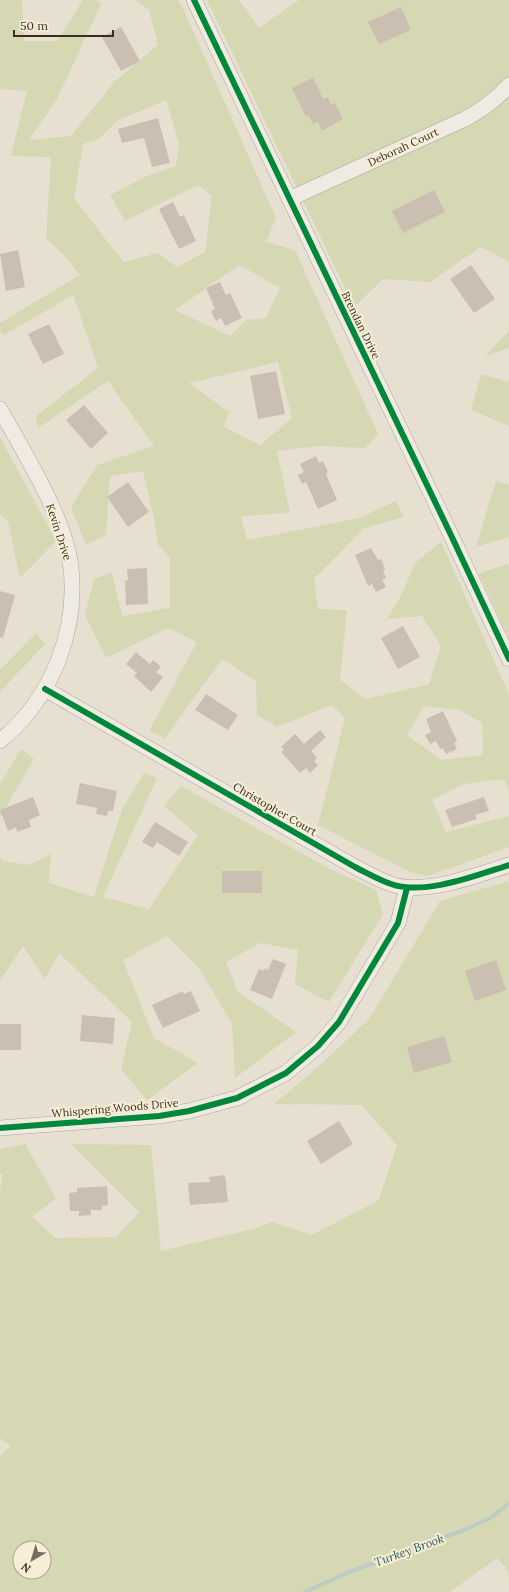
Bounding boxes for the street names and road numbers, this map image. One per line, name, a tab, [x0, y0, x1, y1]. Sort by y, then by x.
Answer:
street label: Deborah Court	[365, 124, 441, 170]
street label: Brendan Drive	[339, 289, 383, 361]
street label: Kevin Drive	[43, 502, 75, 562]
street label: Christopher Court	[231, 779, 320, 839]
street label: Whispering Woods Drive	[51, 1095, 179, 1121]

